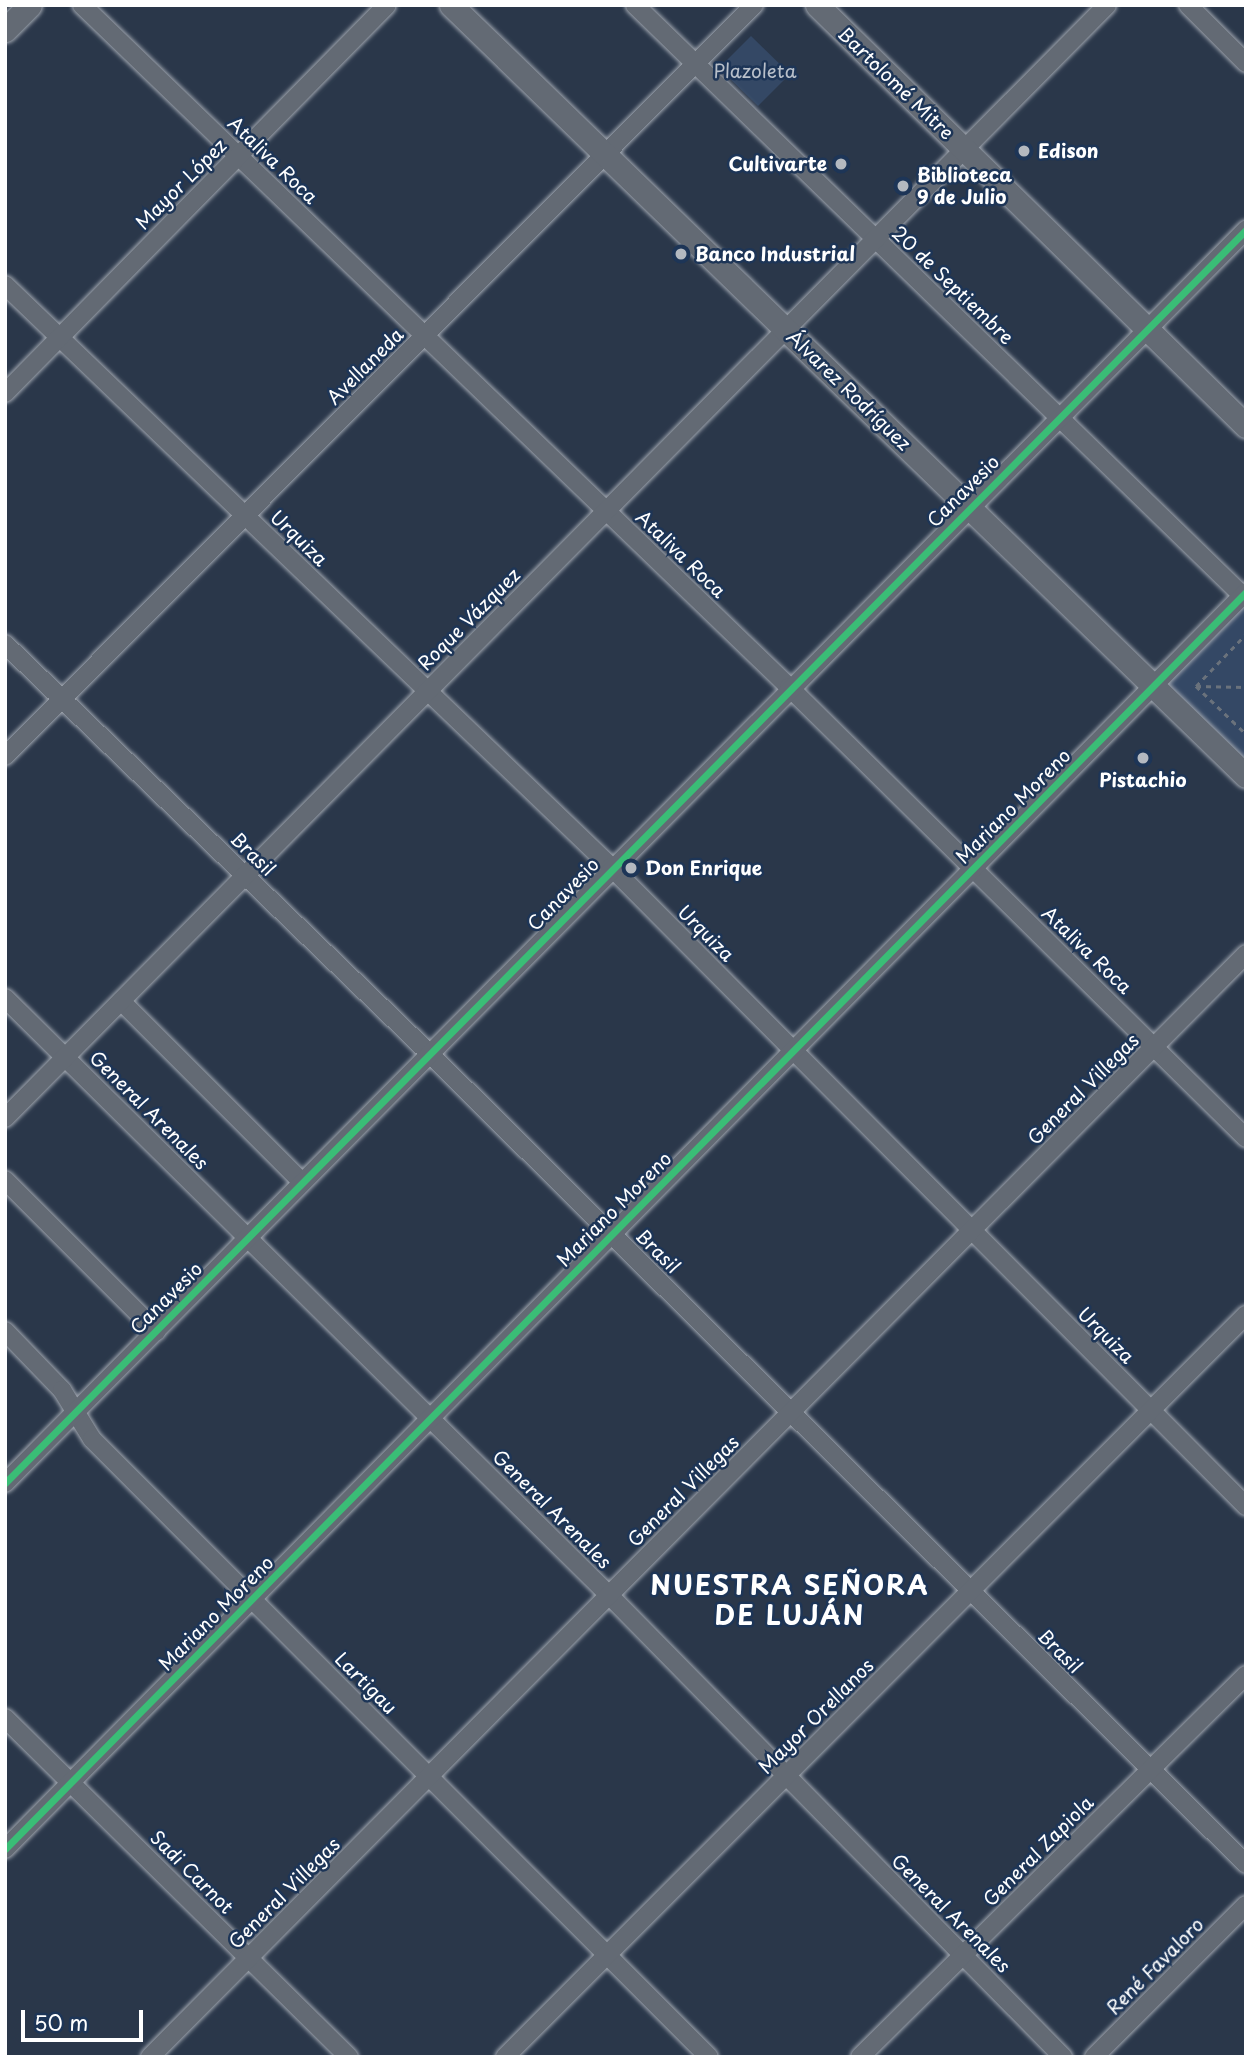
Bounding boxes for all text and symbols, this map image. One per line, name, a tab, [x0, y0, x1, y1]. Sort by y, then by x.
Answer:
street label: Bartolomé Mitre	[833, 22, 959, 144]
park label: Plazoleta	[714, 60, 796, 82]
street label: Ataliva Roca	[223, 111, 323, 209]
street label: Mayor López	[131, 134, 231, 234]
place label: Edison	[1038, 140, 1098, 162]
marker: Edison	[1016, 143, 1032, 159]
place label: Cultivarte	[728, 153, 827, 175]
marker: Cultivarte	[833, 156, 849, 172]
place label: Biblioteca 9 de Julio	[917, 164, 1012, 208]
marker: Biblioteca 9 de Julio	[895, 178, 911, 194]
street label: 20 de Septiembre	[886, 220, 1020, 350]
place label: Banco Industrial	[695, 243, 856, 265]
marker: Banco Industrial	[673, 246, 689, 262]
street label: Avellaneda	[322, 323, 408, 409]
street label: Álvarez Rodríguez	[782, 325, 916, 455]
street label: Canavesio	[922, 450, 1004, 532]
street label: Urquiza	[266, 505, 332, 571]
street label: Ataliva Roca	[631, 505, 731, 603]
street label: Roque Vázquez	[413, 563, 525, 675]
street label: Mariano Moreno	[951, 744, 1075, 868]
marker: Pistachio	[1135, 750, 1151, 766]
place label: Pistachio	[1099, 769, 1187, 791]
street label: Brasil	[226, 827, 280, 881]
street label: Canavesio	[523, 853, 603, 935]
place label: Don Enrique	[645, 857, 761, 879]
marker: Don Enrique	[623, 860, 639, 876]
street label: Urquiza	[673, 900, 739, 966]
street label: Ataliva Roca	[1037, 901, 1137, 999]
street label: General Villegas	[1023, 1029, 1143, 1149]
street label: General Arenales	[85, 1046, 213, 1174]
street label: Mariano Moreno	[552, 1147, 676, 1271]
street label: Brasil	[631, 1224, 685, 1278]
street label: Canavesio	[125, 1257, 207, 1339]
street label: Urquiza	[1073, 1302, 1139, 1368]
street label: General Villegas	[623, 1431, 743, 1551]
street label: General Arenales	[488, 1445, 616, 1573]
street label: Mariano Moreno	[154, 1551, 278, 1675]
district label: NUESTRA SEÑORA DE LUJÁN	[652, 1569, 928, 1630]
street label: Brasil	[1033, 1624, 1087, 1678]
street label: Lartigau	[330, 1647, 402, 1719]
street label: Mayor Orellanos	[754, 1654, 878, 1778]
street label: General Zapiola	[978, 1791, 1098, 1911]
street label: Sadi Carnot	[145, 1825, 239, 1919]
street label: General Villegas	[224, 1833, 344, 1953]
street label: General Arenales	[887, 1849, 1015, 1977]
street label: René Favaloro	[1101, 1912, 1209, 2020]
scale bar	[24, 1996, 147, 2040]
text: 50 m	[34, 2006, 88, 2038]

